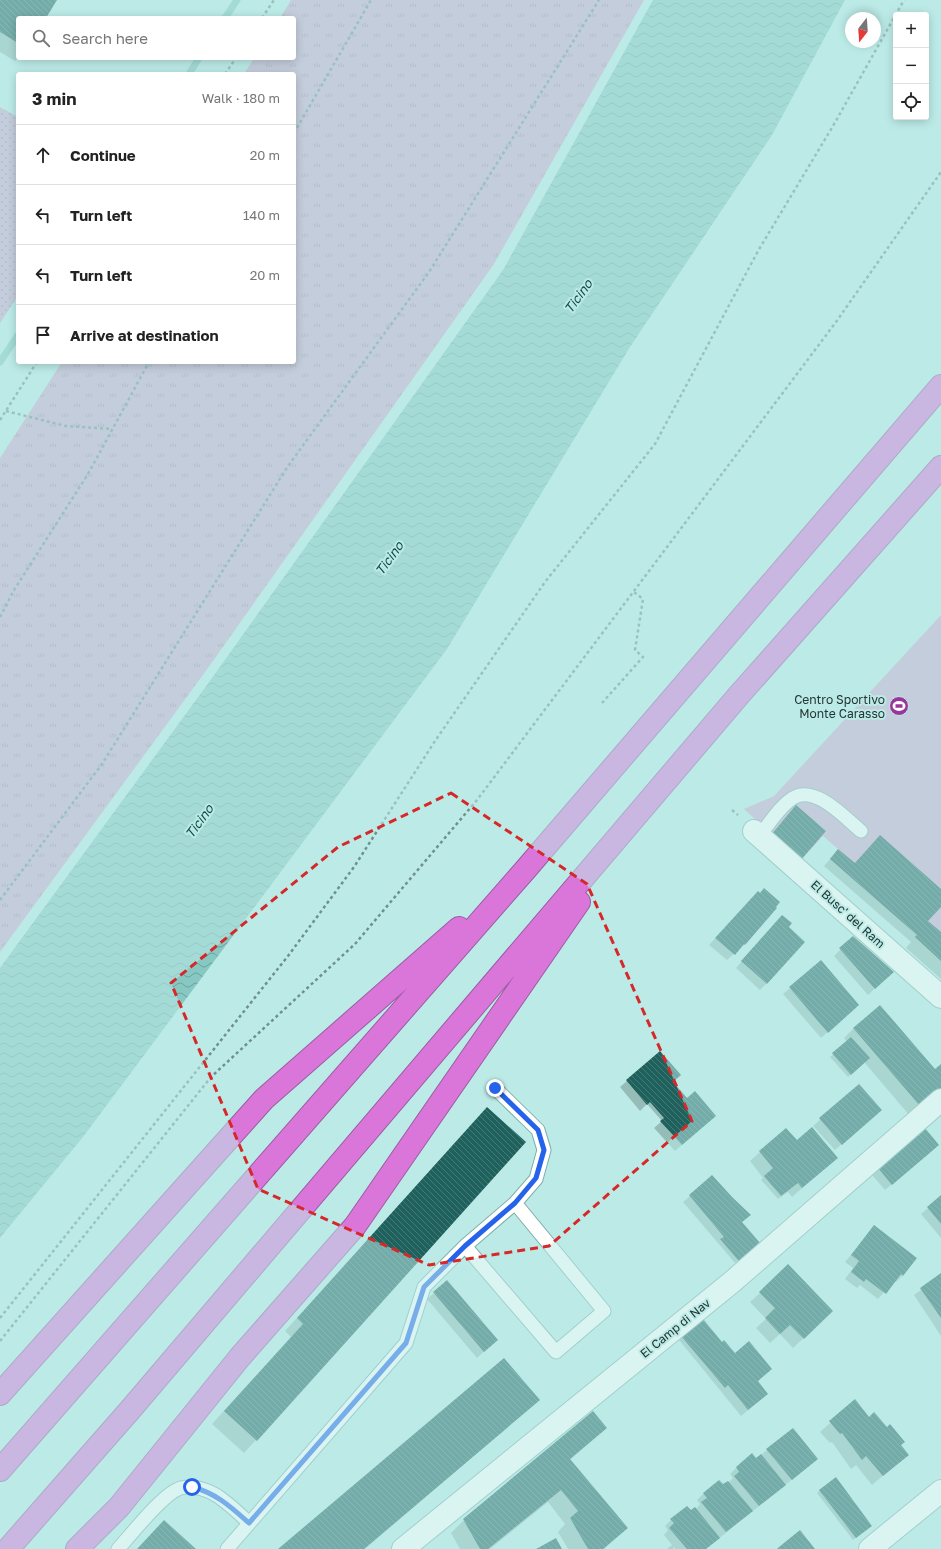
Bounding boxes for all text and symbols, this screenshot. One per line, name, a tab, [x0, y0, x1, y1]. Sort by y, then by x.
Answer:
north arrow	[845, 12, 881, 48]
map controls	[893, 12, 929, 120]
button: +	[893, 12, 929, 48]
search box	[16, 16, 296, 60]
icon: search	[30, 27, 52, 49]
text: Search here	[62, 29, 148, 47]
button: −	[893, 48, 929, 84]
button: locate	[893, 84, 929, 120]
text: 3 min	[32, 88, 76, 109]
text: Walk · 180 m	[202, 90, 280, 106]
icon: ahead	[32, 144, 54, 166]
text: Continue	[70, 146, 136, 164]
text: 20 m	[250, 147, 280, 163]
icon: left	[32, 204, 54, 226]
text: Turn left	[70, 206, 132, 224]
text: 140 m	[243, 207, 280, 223]
icon: left	[32, 264, 54, 286]
text: Turn left	[70, 266, 132, 284]
text: 20 m	[250, 267, 280, 283]
water label: Ticino	[560, 275, 596, 316]
icon: arrive	[32, 324, 54, 346]
text: Arrive at destination	[70, 326, 219, 344]
water label: Ticino	[371, 537, 407, 578]
place label: Centro Sportivo Monte Carasso	[794, 692, 885, 721]
sports icon: Centro Sportivo Monte Carasso	[888, 695, 910, 717]
water label: Ticino	[181, 800, 217, 841]
street label: El Busc' del Ram	[808, 877, 888, 951]
route end	[486, 1079, 504, 1097]
street label: El Camp di Nav	[637, 1295, 713, 1361]
route start	[183, 1478, 201, 1496]

